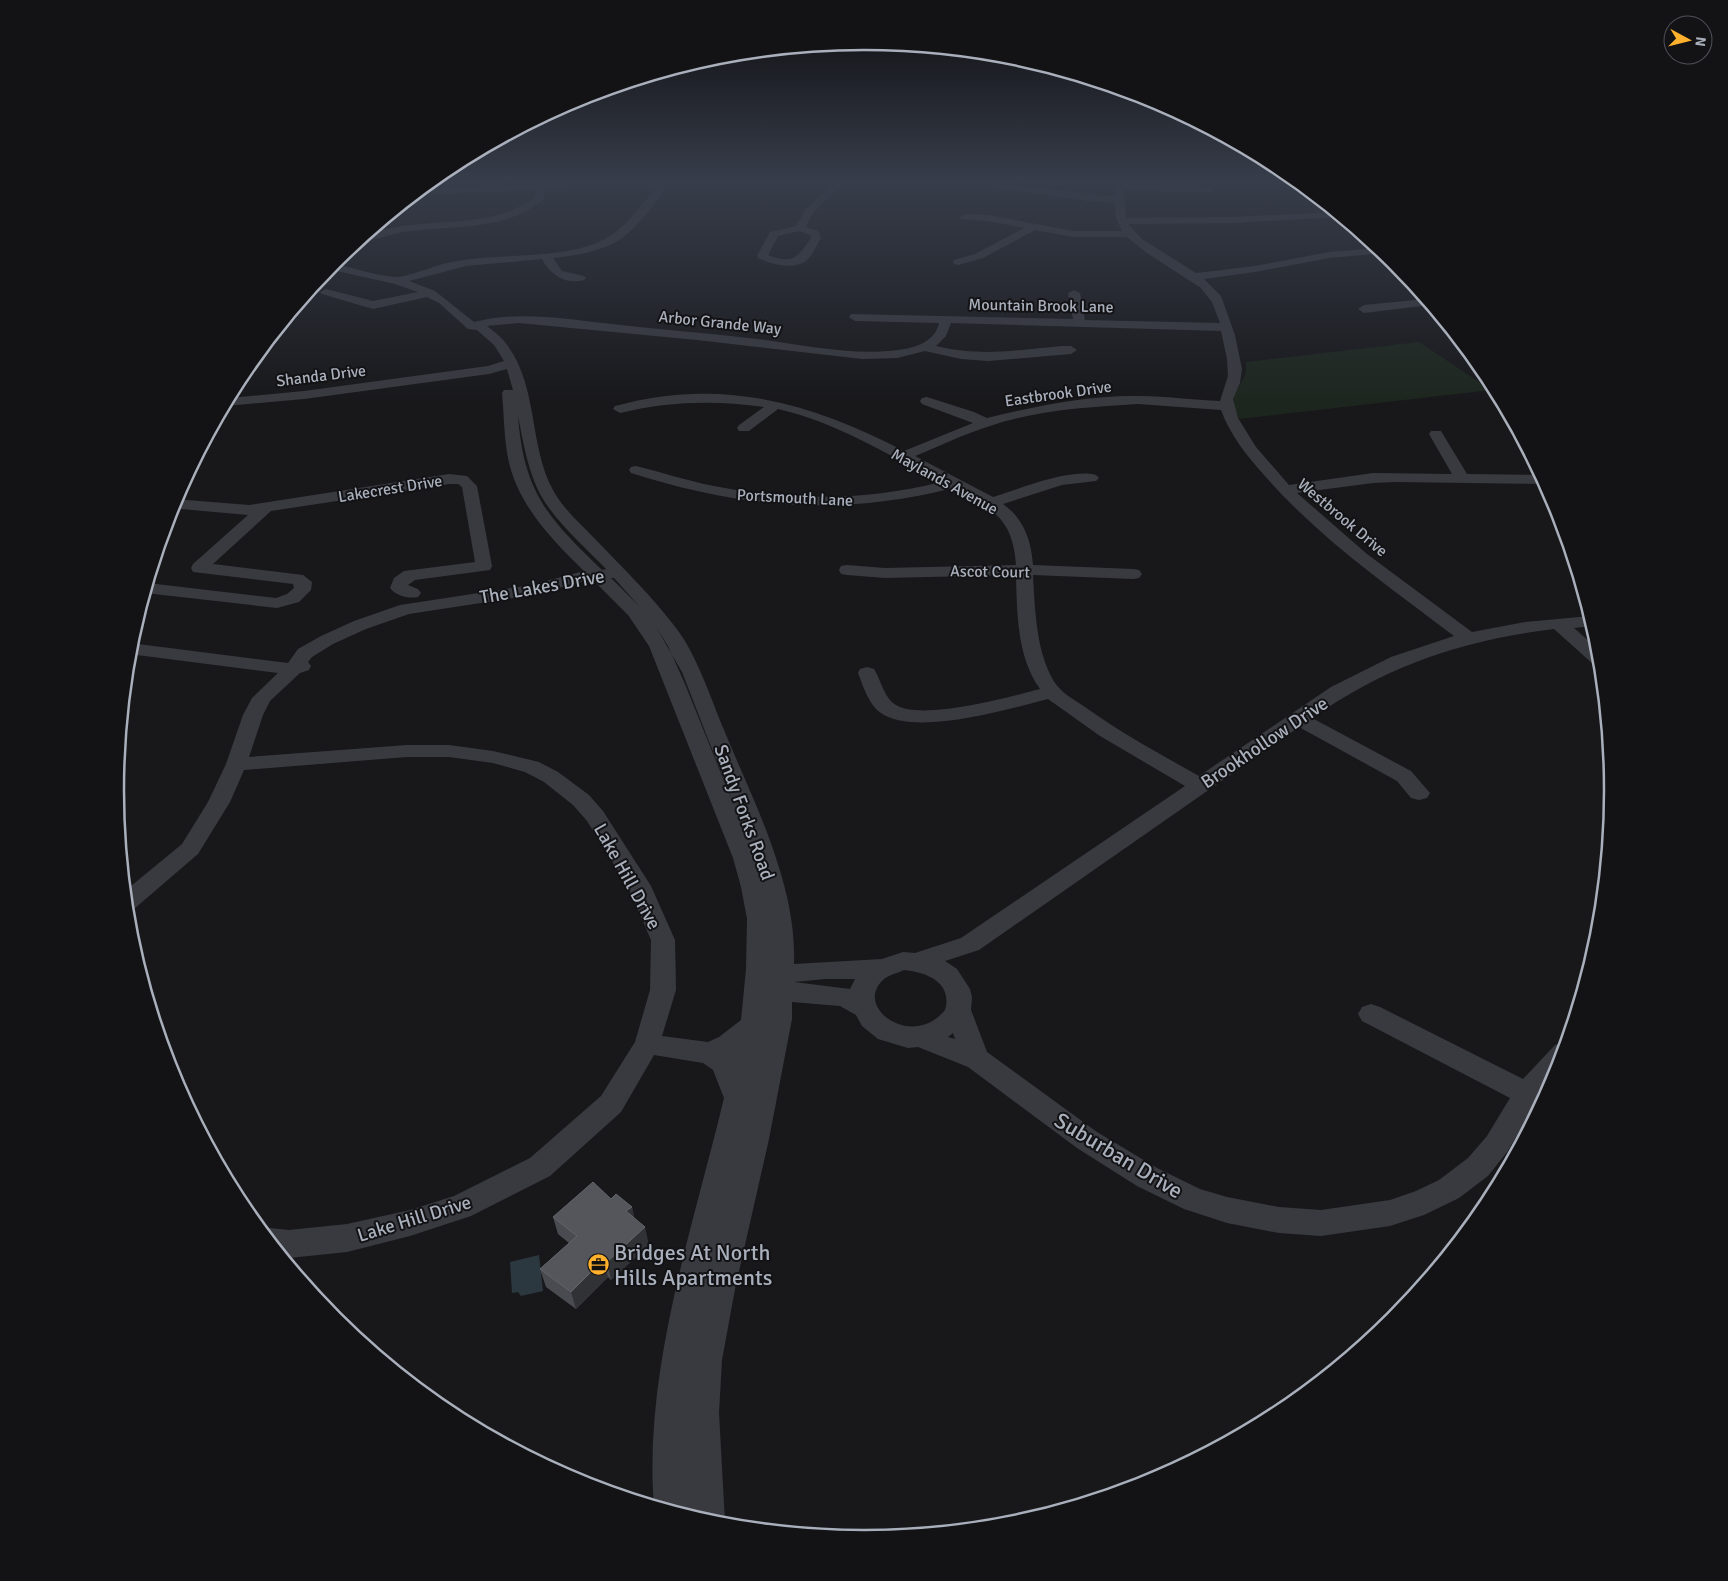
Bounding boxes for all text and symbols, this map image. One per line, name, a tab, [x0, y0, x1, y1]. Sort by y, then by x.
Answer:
north arrow	[1663, 15, 1713, 65]
text: N	[1691, 36, 1709, 47]
street label: Mountain Brook Lane	[968, 295, 1114, 317]
street label: Arbor Grande Way	[658, 307, 783, 339]
street label: Shanda Drive	[275, 361, 367, 391]
street label: Eastbrook Drive	[1003, 377, 1113, 411]
street label: Maylands Avenue	[888, 444, 1001, 519]
street label: Lakecrest Drive	[337, 471, 444, 507]
street label: Westbrook Drive	[1293, 474, 1392, 561]
street label: Portsmouth Lane	[736, 485, 854, 511]
street label: Ascot Court	[950, 561, 1031, 583]
street label: The Lakes Drive	[478, 564, 607, 610]
street label: Brookhollow Drive	[1196, 691, 1333, 794]
street label: Sandy Forks Road	[708, 741, 780, 883]
street label: Lake Hill Drive	[588, 819, 666, 934]
street label: Suburban Drive	[1050, 1107, 1188, 1204]
street label: Lake Hill Drive	[354, 1190, 474, 1248]
place label: Bridges At North Hills Apartments	[614, 1239, 772, 1291]
office icon: Bridges At North Hills Apartments	[586, 1253, 610, 1277]

